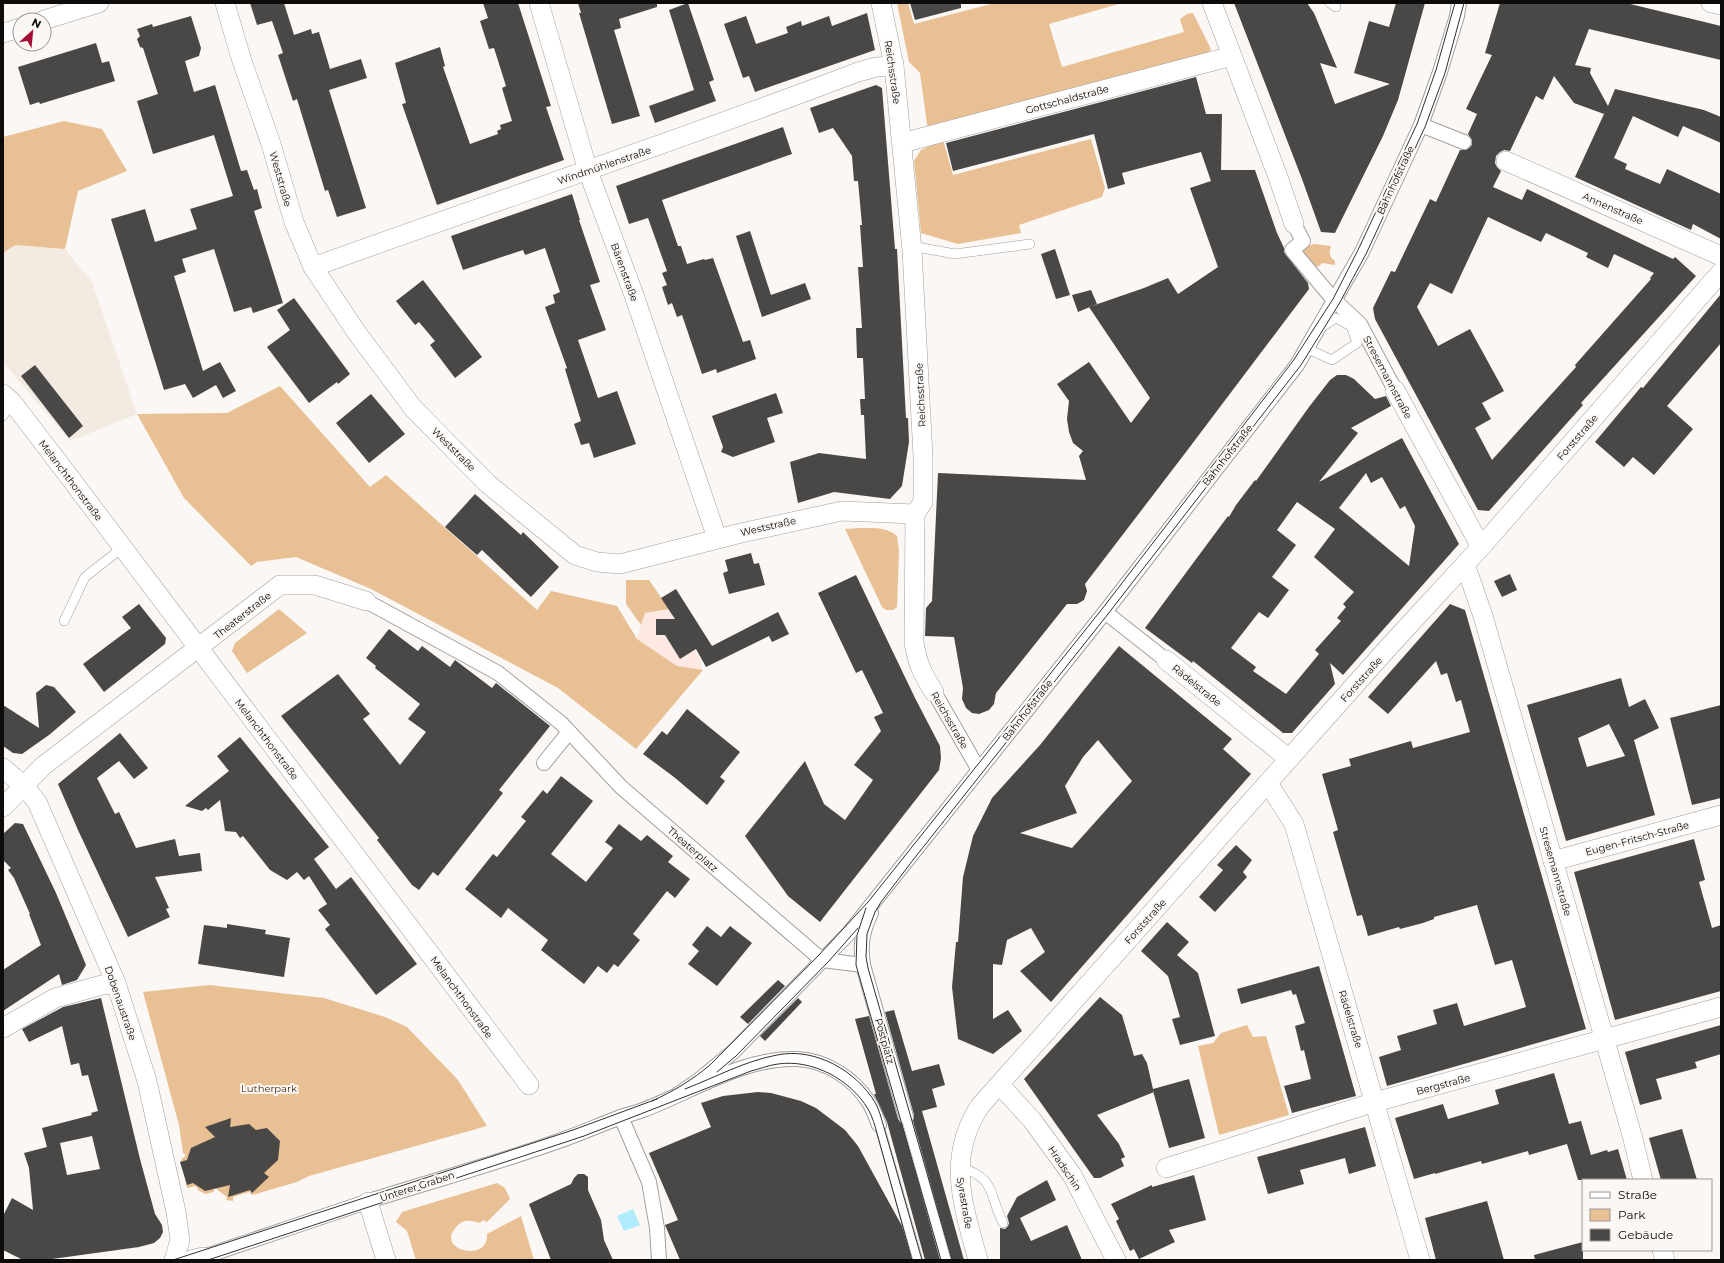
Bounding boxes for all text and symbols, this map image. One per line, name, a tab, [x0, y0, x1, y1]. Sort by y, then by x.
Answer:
north arrow	[12, 12, 52, 52]
text: N	[29, 15, 44, 31]
street label: Reichsstraße	[882, 39, 903, 105]
street label: Gottschaldstraße	[1024, 82, 1110, 117]
street label: Windmühlenstraße	[556, 143, 653, 188]
street label: Bahnhofstraße	[1374, 144, 1417, 217]
street label: Weststraße	[266, 150, 295, 208]
street label: Annenstraße	[1581, 189, 1645, 228]
street label: Bärenstraße	[608, 241, 641, 303]
street label: Stresemannstraße	[1360, 333, 1415, 421]
street label: Reichsstraße	[912, 363, 929, 427]
street label: Forststraße	[1554, 412, 1601, 463]
street label: Bahnhofstraße	[1199, 422, 1255, 489]
street label: Weststraße	[429, 425, 478, 474]
street label: Melanchthonstraße	[36, 437, 105, 523]
street label: Weststraße	[739, 514, 797, 539]
street label: Theaterstraße	[211, 589, 274, 642]
street label: Forststraße	[1338, 654, 1385, 705]
street label: Rädelstraße	[1169, 662, 1224, 709]
street label: Bahnhofstraße	[999, 677, 1055, 744]
street label: Reichsstraße	[928, 689, 971, 751]
street label: Melanchthonstraße	[232, 696, 301, 782]
street label: Eugen-Fritsch-Straße	[1584, 818, 1690, 859]
street label: Theaterplatz	[665, 824, 721, 875]
street label: Stresemannstraße	[1537, 825, 1574, 917]
street label: Forststraße	[1122, 896, 1169, 947]
street label: Melanchthonstraße	[427, 954, 496, 1041]
street label: Dobenaustraße	[102, 964, 139, 1042]
street label: Rädelstraße	[1336, 989, 1365, 1050]
street label: Postplatz	[872, 1017, 897, 1065]
street label: Bergstraße	[1415, 1071, 1472, 1098]
park label: Lutherpark	[241, 1082, 297, 1095]
street label: Hradschin	[1045, 1143, 1084, 1193]
street label: Unterer Graben	[378, 1168, 456, 1205]
street label: Syrastraße	[954, 1176, 975, 1230]
legend	[1582, 1179, 1712, 1251]
text: Straße	[1618, 1187, 1657, 1202]
text: Park	[1618, 1207, 1646, 1222]
text: Gebäude	[1618, 1227, 1673, 1242]

